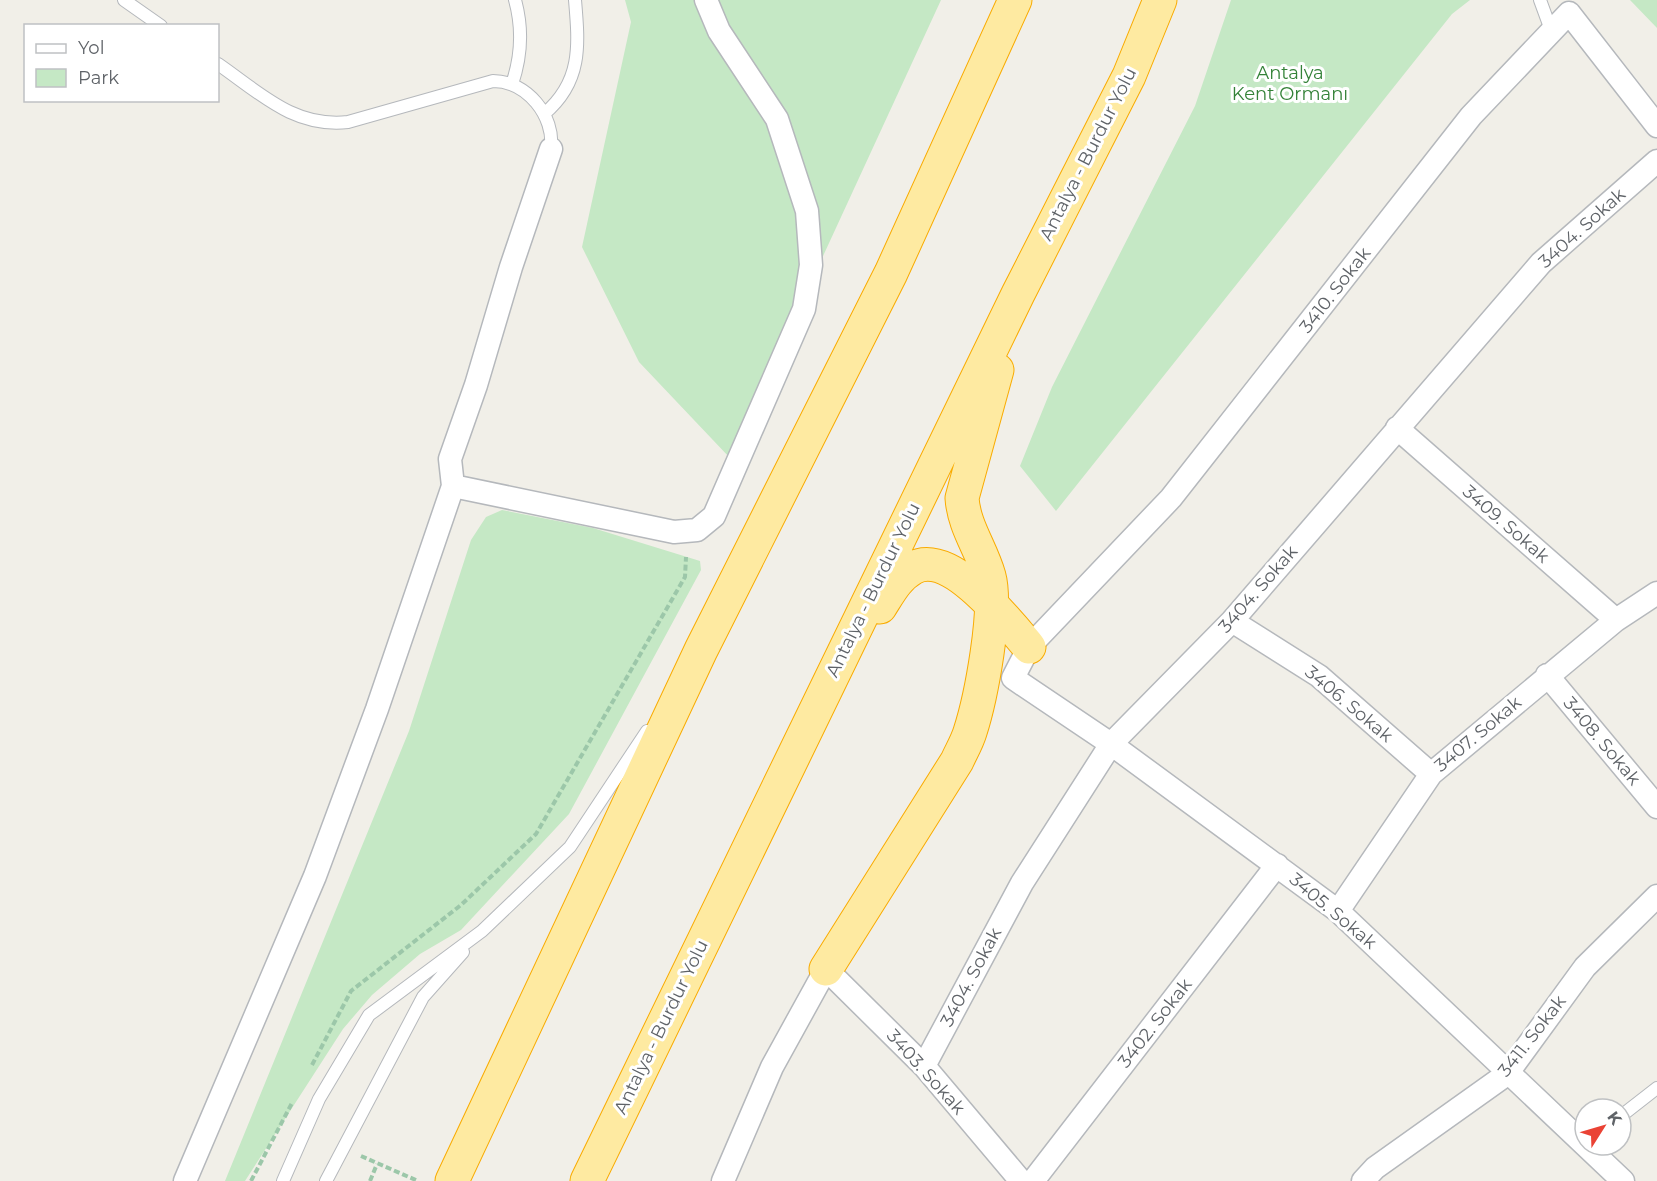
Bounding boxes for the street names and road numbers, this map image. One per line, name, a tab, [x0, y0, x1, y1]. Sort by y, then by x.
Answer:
street label: Antalya - Burdur Yolu	[1035, 64, 1141, 244]
street label: 3404. Sokak	[1534, 183, 1630, 273]
street label: 3410. Sokak	[1295, 243, 1375, 337]
street label: 3409. Sokak	[1458, 480, 1554, 568]
street label: Antalya - Burdur Yolu	[821, 499, 925, 681]
street label: 3404. Sokak	[1214, 540, 1302, 637]
street label: 3406. Sokak	[1301, 661, 1398, 747]
street label: 3407. Sokak	[1430, 691, 1526, 777]
street label: 3408. Sokak	[1559, 692, 1645, 790]
street label: 3405. Sokak	[1285, 868, 1381, 954]
street label: 3404. Sokak	[936, 923, 1006, 1030]
street label: Antalya - Burdur Yolu	[609, 936, 713, 1118]
street label: 3402. Sokak	[1113, 974, 1197, 1072]
street label: 3411. Sokak	[1493, 991, 1571, 1081]
street label: 3403. Sokak	[882, 1025, 970, 1119]

